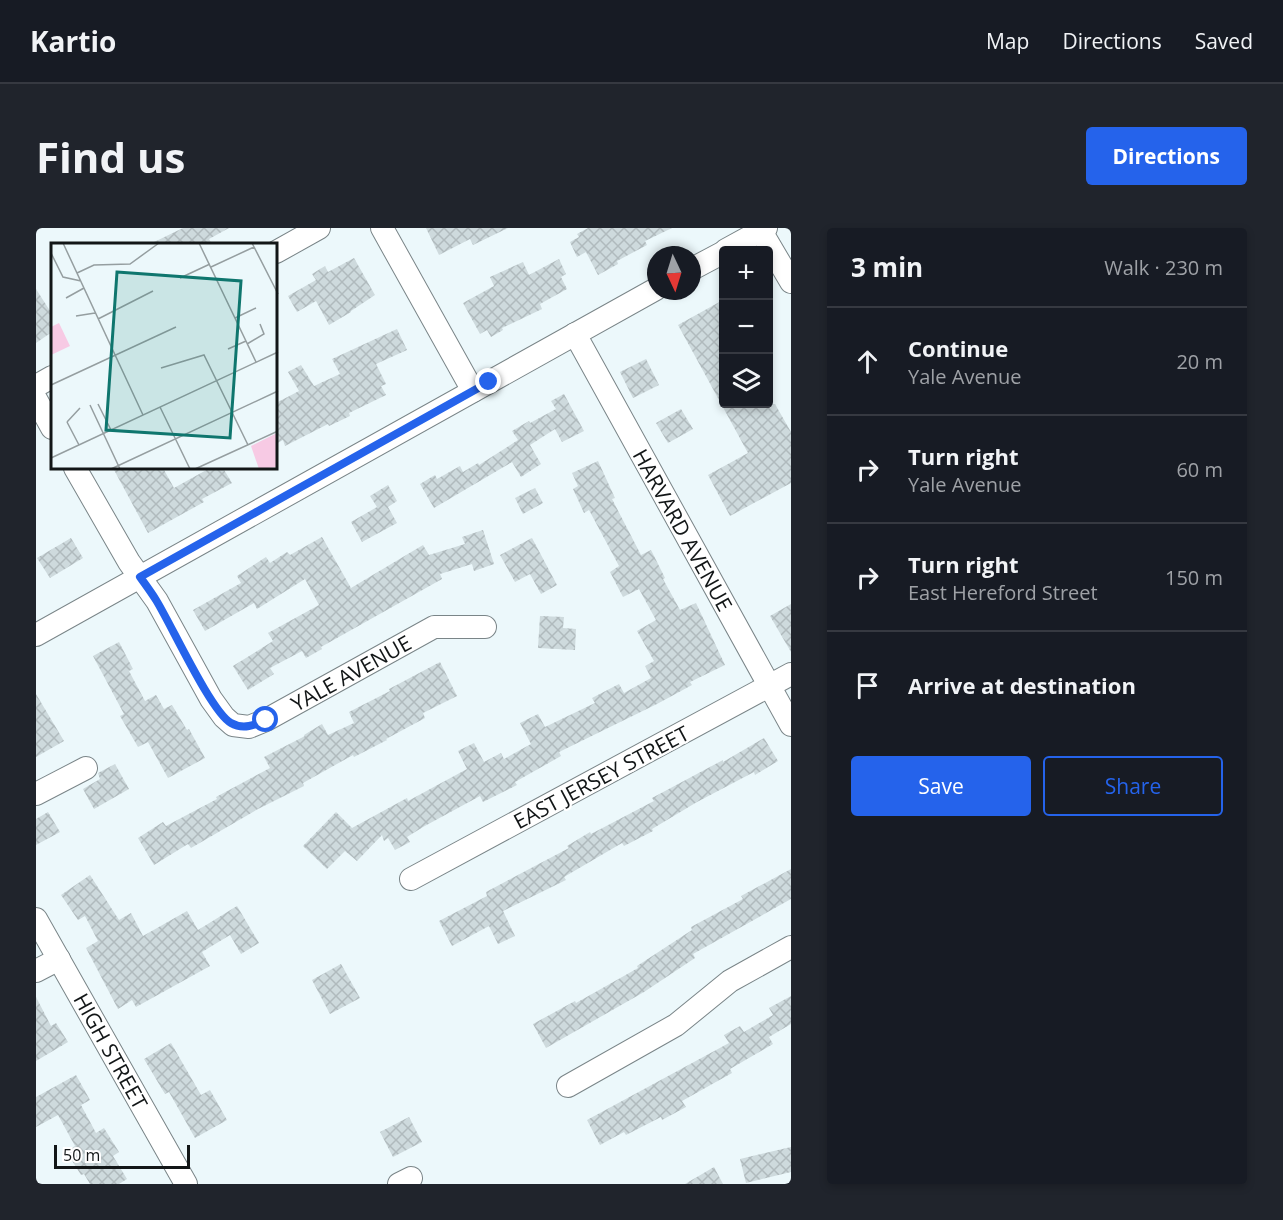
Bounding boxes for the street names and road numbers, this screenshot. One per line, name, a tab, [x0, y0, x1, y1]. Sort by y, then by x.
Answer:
street label: HARVARD AVENUE	[627, 444, 739, 616]
street label: YALE AVENUE	[286, 628, 416, 718]
street label: EAST JERSEY STREET	[508, 719, 694, 835]
street label: HIGH STREET	[68, 988, 155, 1114]

